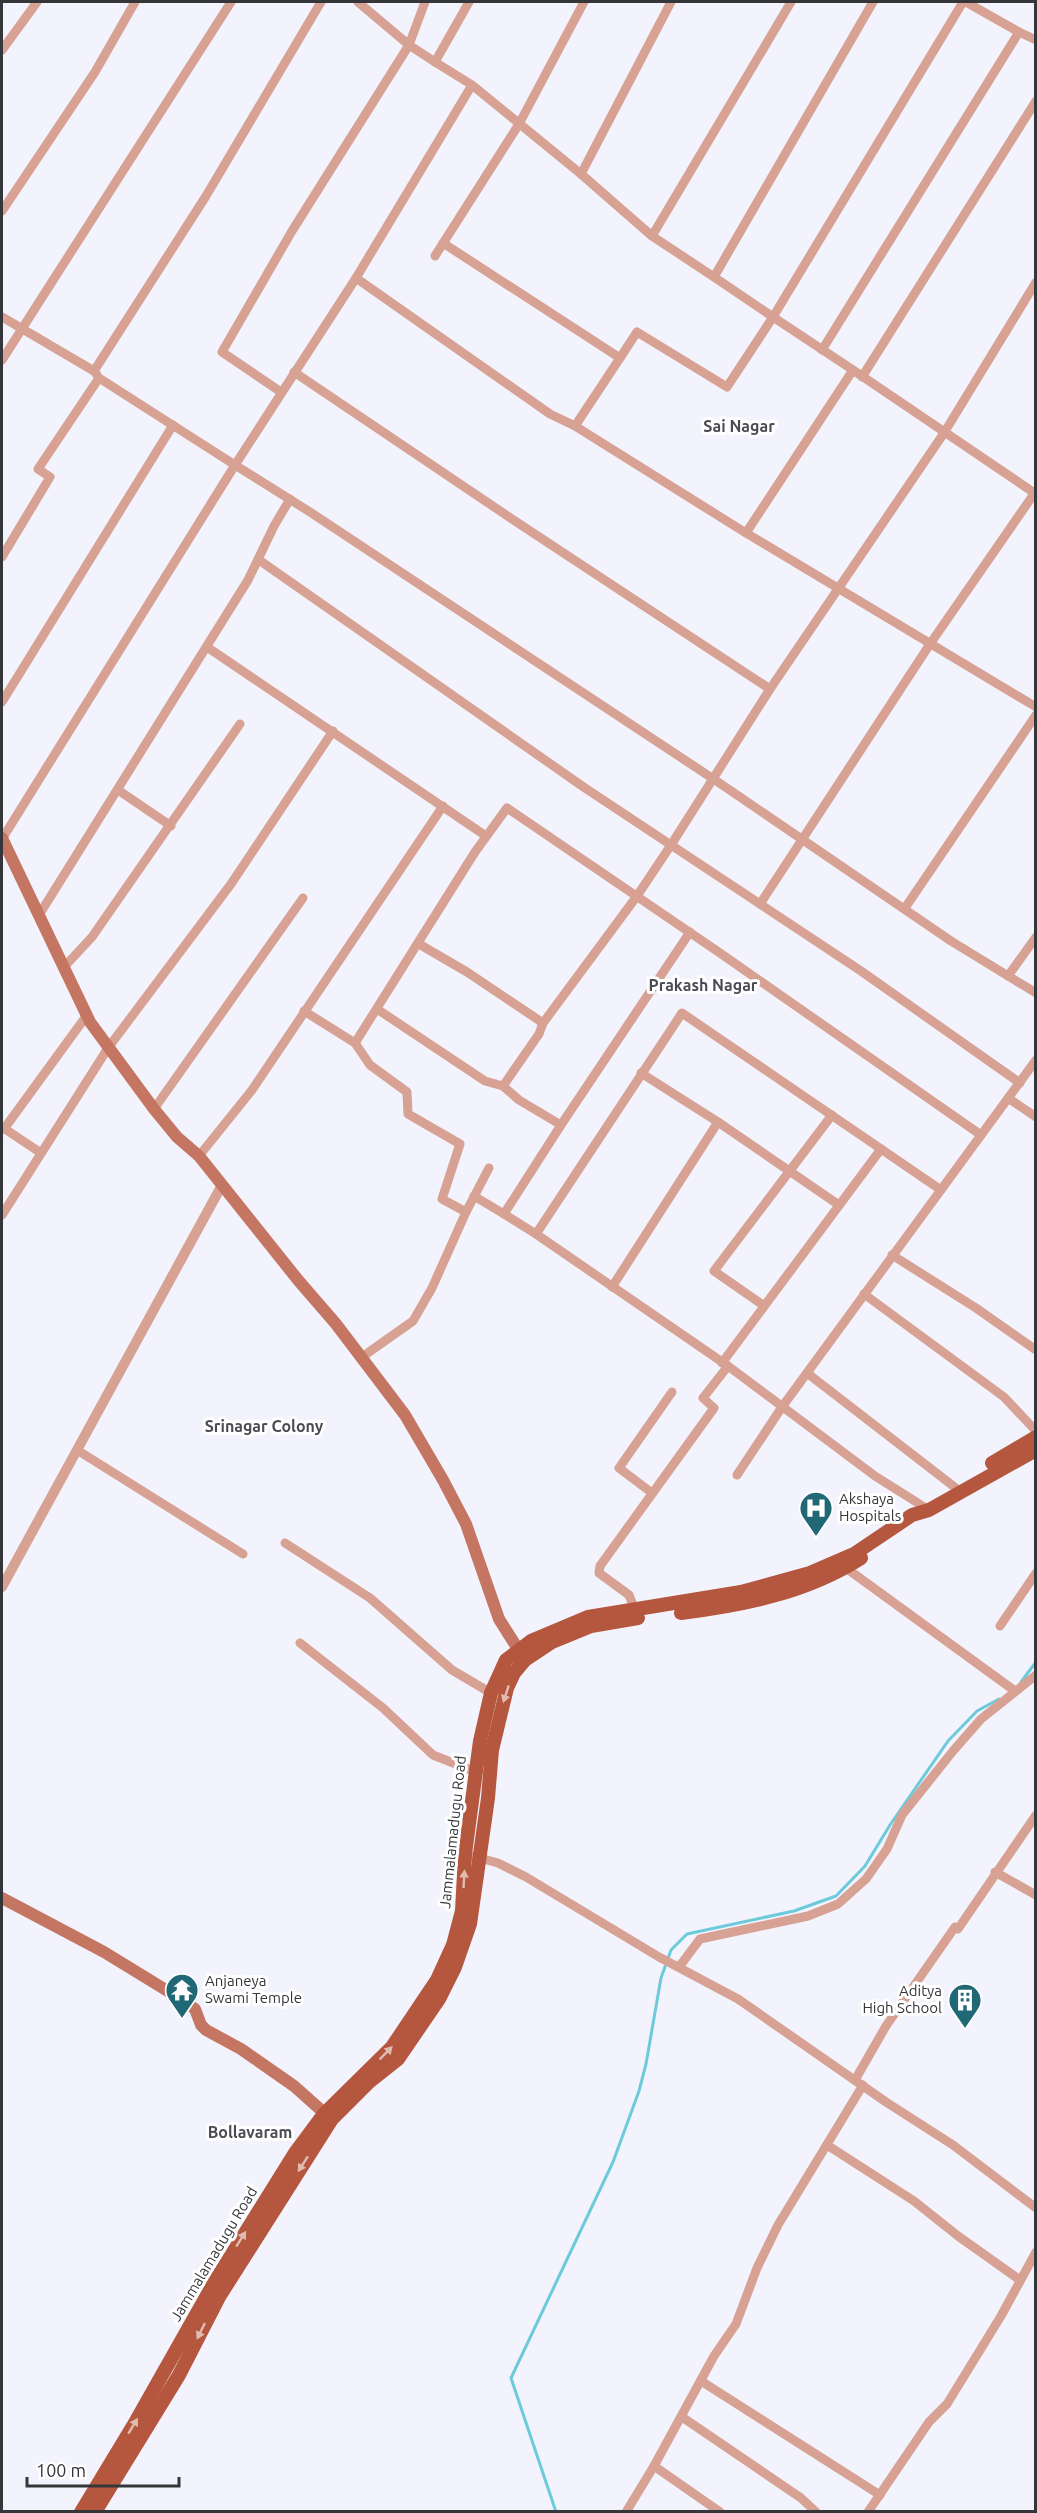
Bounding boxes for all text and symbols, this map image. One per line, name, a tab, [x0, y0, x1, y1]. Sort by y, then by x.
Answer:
district label: Sai Nagar	[703, 417, 775, 435]
district label: Prakash Nagar	[649, 976, 758, 994]
district label: Srinagar Colony	[205, 1417, 324, 1435]
hospital icon: Akshaya Hospitals	[798, 1490, 834, 1537]
place label: Akshaya Hospitals	[839, 1490, 901, 1524]
one-way arrow	[501, 1685, 510, 1703]
street label: Jammalamadugu Road	[436, 1755, 469, 1909]
one-way arrow	[459, 1869, 468, 1888]
temple icon: Anjaneya Swami Temple	[164, 1972, 200, 2019]
place label: Anjaneya Swami Temple	[205, 1972, 302, 2006]
place label: Aditya High School	[862, 1982, 942, 2016]
building icon: Aditya High School	[947, 1982, 983, 2029]
one-way arrow	[378, 2046, 392, 2060]
district label: Bollavaram	[208, 2123, 292, 2141]
one-way arrow	[297, 2156, 309, 2172]
street label: Jammalamadugu Road	[167, 2184, 260, 2324]
one-way arrow	[235, 2231, 246, 2247]
one-way arrow	[197, 2322, 206, 2339]
one-way arrow	[128, 2418, 139, 2434]
scale bar	[27, 2450, 178, 2488]
text: 100 m	[36, 2460, 86, 2480]

